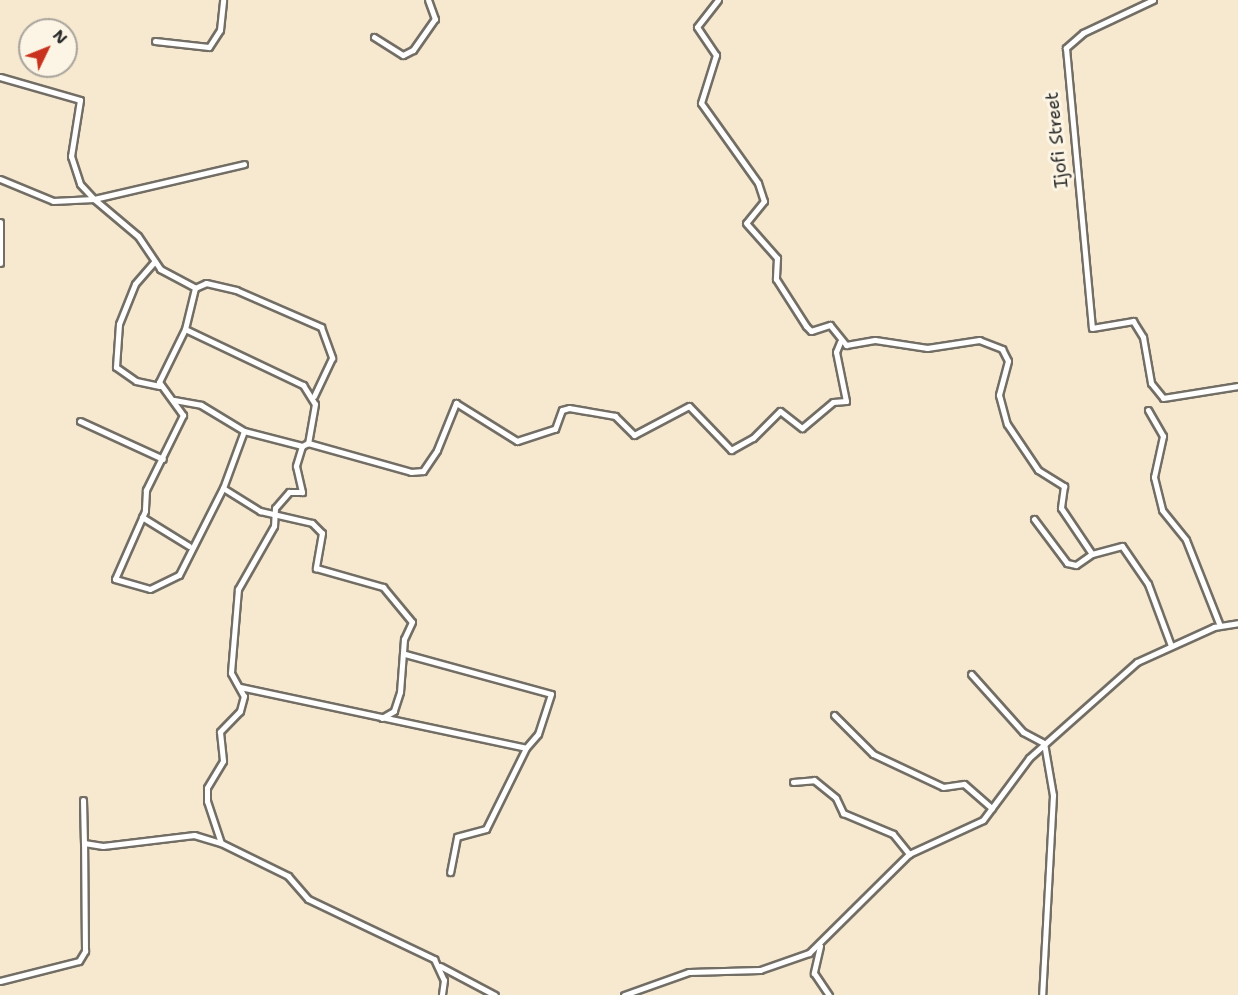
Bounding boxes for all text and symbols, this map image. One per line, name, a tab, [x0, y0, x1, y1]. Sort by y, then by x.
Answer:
north arrow	[18, 18, 78, 78]
text: N	[48, 25, 72, 49]
street label: Ijofi Street	[1041, 91, 1073, 189]

